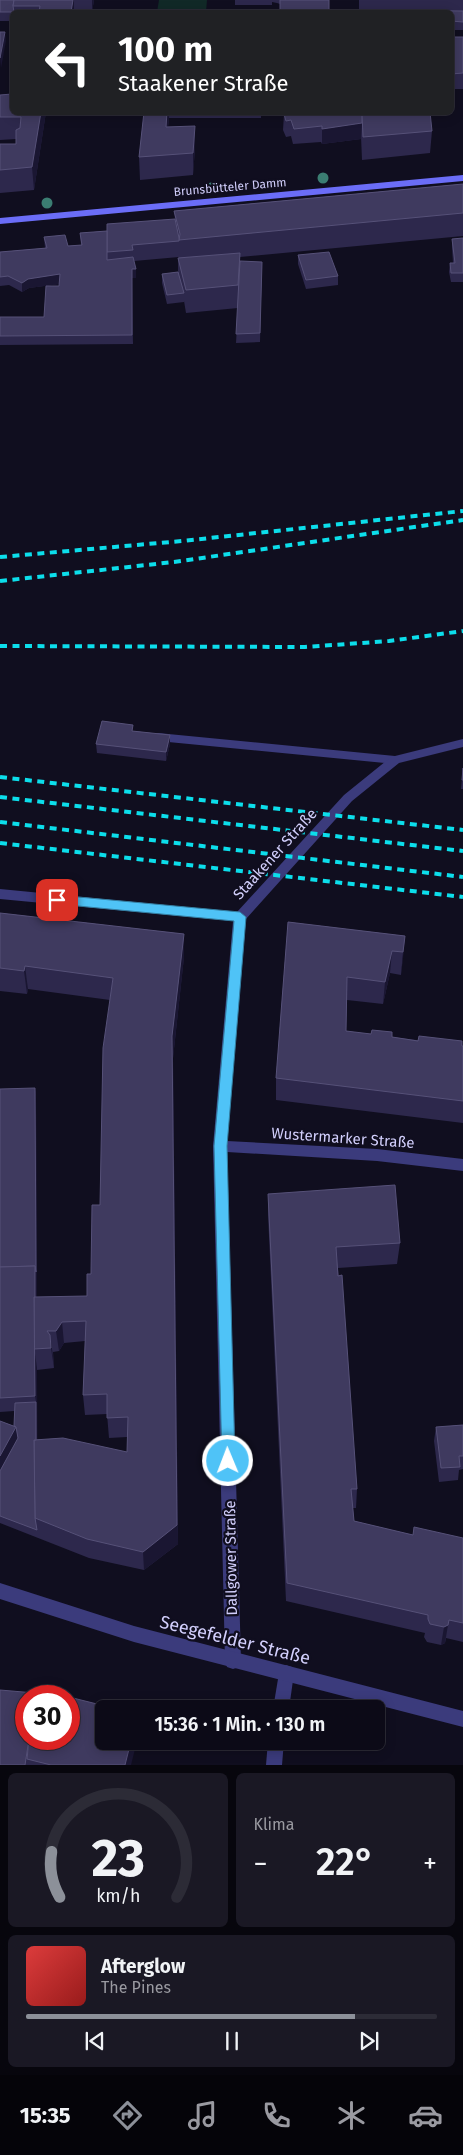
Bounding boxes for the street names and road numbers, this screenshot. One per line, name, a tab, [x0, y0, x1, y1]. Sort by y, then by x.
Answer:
street label: Brunsbütteler Damm	[173, 175, 287, 199]
street label: Staakener Straße	[229, 805, 321, 903]
street label: Wustermarker Straße	[271, 1124, 415, 1152]
street label: Dallgower Straße	[221, 1500, 241, 1616]
street label: Seegefelder Straße	[157, 1611, 313, 1669]

